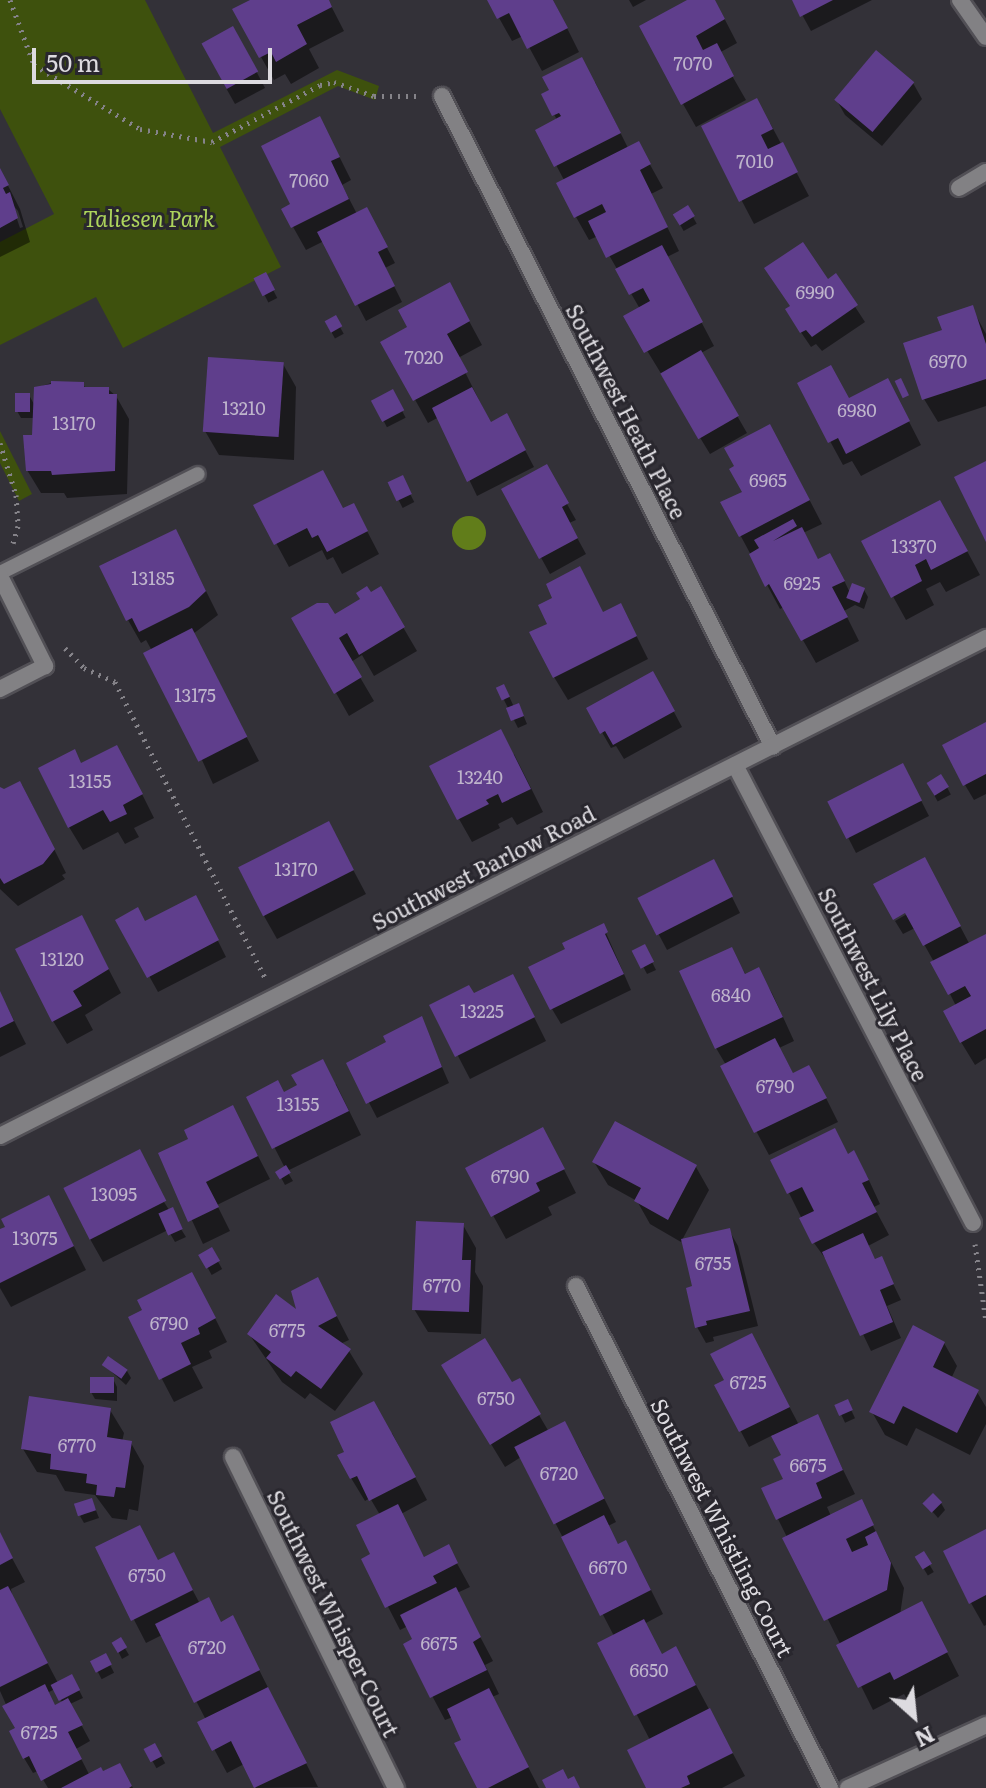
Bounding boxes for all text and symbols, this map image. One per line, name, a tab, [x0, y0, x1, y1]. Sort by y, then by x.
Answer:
scale bar	[36, 32, 276, 82]
text: 50 m	[46, 44, 100, 79]
house number: 7070	[673, 52, 713, 74]
house number: 7010	[736, 150, 774, 172]
house number: 7060	[289, 169, 329, 191]
park label: Taliesen Park	[83, 205, 215, 231]
house number: 6990	[796, 281, 834, 303]
street label: Southwest Heath Place	[561, 299, 693, 523]
house number: 7020	[405, 346, 443, 368]
house number: 6970	[929, 350, 967, 372]
house number: 13210	[222, 397, 266, 419]
house number: 6980	[837, 399, 877, 421]
house number: 13170	[52, 412, 96, 434]
house number: 6965	[749, 469, 787, 491]
house number: 13370	[891, 535, 937, 557]
house number: 13185	[131, 567, 175, 589]
house number: 6925	[783, 572, 821, 594]
house number: 13175	[174, 684, 216, 706]
house number: 13240	[457, 766, 503, 788]
house number: 13155	[69, 770, 111, 792]
street label: Southwest Barlow Road	[367, 799, 599, 935]
house number: 13170	[274, 858, 318, 880]
street label: Southwest Lily Place	[814, 883, 934, 1085]
house number: 13120	[40, 948, 84, 970]
house number: 6840	[711, 984, 751, 1006]
house number: 13225	[460, 1000, 504, 1022]
house number: 6790	[756, 1075, 794, 1097]
house number: 13155	[277, 1093, 319, 1115]
house number: 6790	[491, 1165, 529, 1187]
house number: 13095	[91, 1183, 137, 1205]
house number: 13075	[12, 1227, 58, 1249]
house number: 6755	[695, 1252, 731, 1274]
house number: 6770	[423, 1274, 461, 1296]
house number: 6790	[150, 1312, 188, 1334]
house number: 6775	[269, 1319, 305, 1341]
house number: 6725	[729, 1371, 767, 1393]
house number: 6750	[477, 1387, 515, 1409]
street label: Southwest Whistling Court	[646, 1393, 800, 1661]
house number: 6770	[58, 1434, 96, 1456]
house number: 6675	[789, 1454, 827, 1476]
house number: 6720	[540, 1462, 578, 1484]
street label: Southwest Whisper Court	[263, 1485, 405, 1741]
house number: 6670	[589, 1556, 627, 1578]
house number: 6750	[128, 1564, 166, 1586]
house number: 6675	[420, 1632, 458, 1654]
house number: 6720	[188, 1636, 226, 1658]
house number: 6650	[630, 1659, 668, 1681]
north arrow	[874, 1676, 954, 1756]
text: N	[909, 1719, 941, 1757]
house number: 6725	[20, 1721, 58, 1743]

